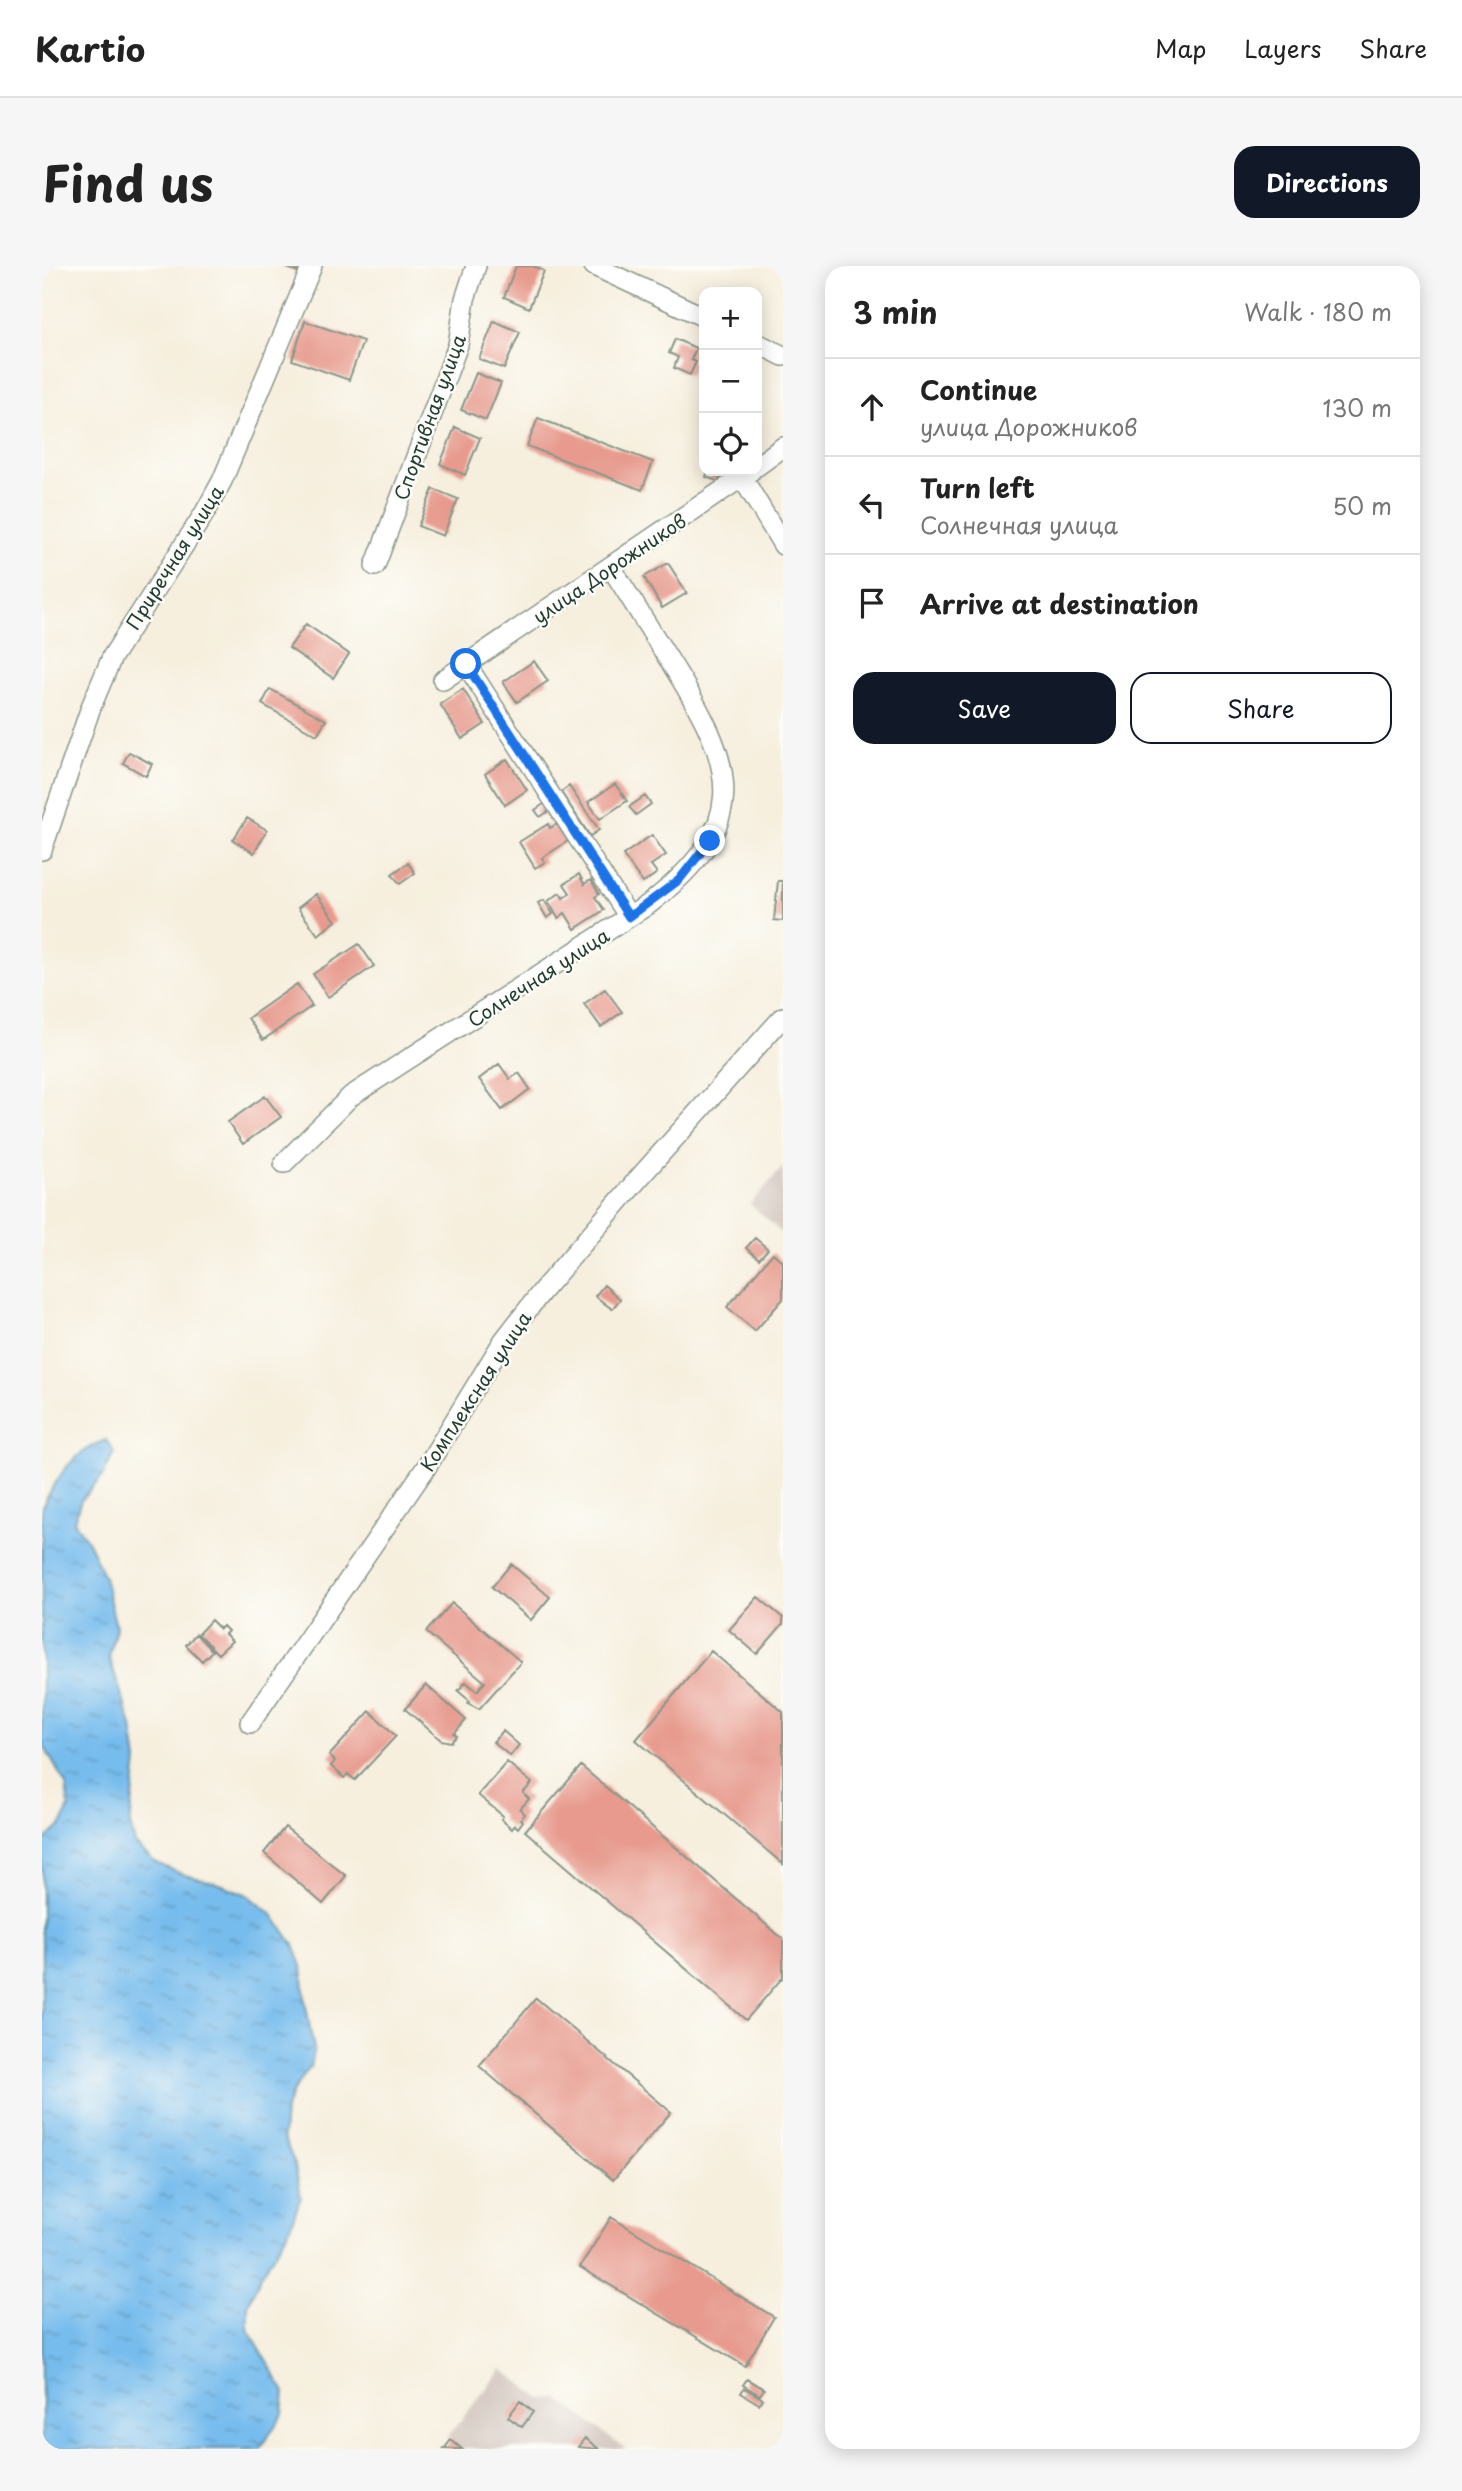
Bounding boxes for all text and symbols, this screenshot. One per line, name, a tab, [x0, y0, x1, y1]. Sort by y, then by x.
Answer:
text: Kartio	[35, 23, 145, 73]
text: Map	[1155, 30, 1206, 66]
text: Layers	[1244, 30, 1321, 66]
text: Share	[1359, 30, 1427, 66]
text: Find us	[42, 145, 213, 219]
button: Directions	[1234, 146, 1420, 218]
map controls	[699, 287, 762, 476]
button: +	[699, 287, 762, 350]
text: 3 min	[853, 289, 938, 334]
text: Walk · 180 m	[1244, 294, 1392, 329]
street label: Спортивная улица	[386, 330, 472, 504]
button: −	[699, 350, 762, 413]
text: Continue	[920, 370, 1037, 409]
icon: ahead	[853, 388, 891, 426]
text: 130 m	[1322, 390, 1392, 425]
text: улица Дорожников	[920, 409, 1138, 444]
button: locate	[699, 413, 762, 476]
text: Turn left	[920, 468, 1035, 507]
street label: Приречная улица	[118, 479, 230, 635]
icon: left	[853, 486, 891, 524]
text: 50 m	[1332, 488, 1392, 523]
street label: улица Дорожников	[527, 506, 691, 630]
text: Солнечная улица	[920, 507, 1118, 542]
icon: arrive	[853, 584, 891, 622]
text: Arrive at destination	[920, 584, 1199, 623]
route start	[450, 648, 481, 679]
button: Save	[853, 672, 1116, 744]
button: Share	[1130, 672, 1392, 744]
route end	[694, 825, 725, 856]
street label: Солнечная улица	[462, 921, 614, 1033]
street label: Комплексная улица	[413, 1306, 537, 1476]

